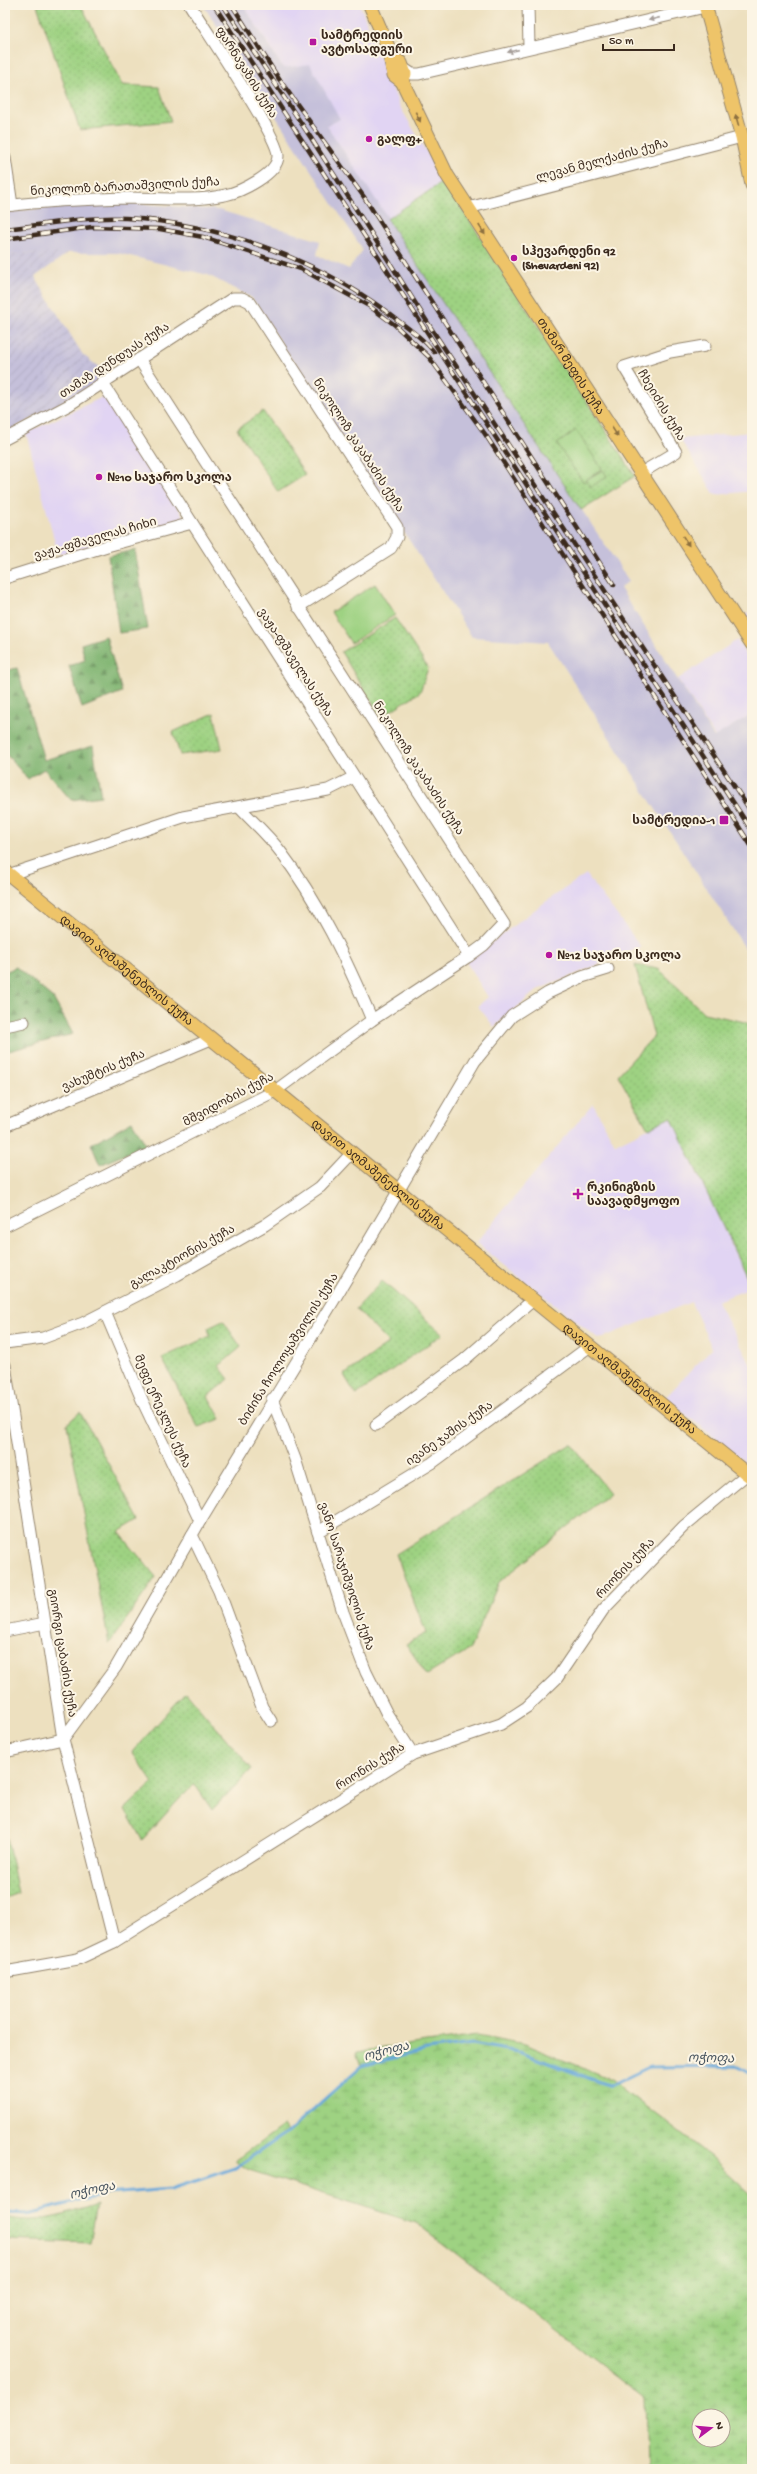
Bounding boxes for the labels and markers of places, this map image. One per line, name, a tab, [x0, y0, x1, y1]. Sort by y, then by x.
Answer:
place label: სამტრედიის ავტოსადგური	[321, 29, 413, 58]
marker: სამტრედიის ავტოსადგური	[308, 37, 318, 47]
marker: გალფ+	[364, 134, 374, 144]
place label: გალფ+	[377, 134, 422, 148]
place label: სჰევარდენი 92 (Shevardeni 92)	[522, 245, 616, 274]
marker: სჰევარდენი 92 (Shevardeni 92)	[509, 253, 519, 263]
place label: №10 საჯარო სკოლა	[107, 471, 232, 486]
marker: №10 საჯარო სკოლა	[94, 472, 104, 482]
place label: სამტრედია-1	[632, 814, 715, 829]
marker: სამტრედია-1	[718, 814, 730, 826]
place label: №12 საჯარო სკოლა	[557, 949, 681, 964]
marker: №12 საჯარო სკოლა	[544, 950, 554, 960]
place label: რკინიგზის საავადმყოფო	[587, 1181, 680, 1210]
marker: რკინიგზის საავადმყოფო	[572, 1188, 584, 1200]

